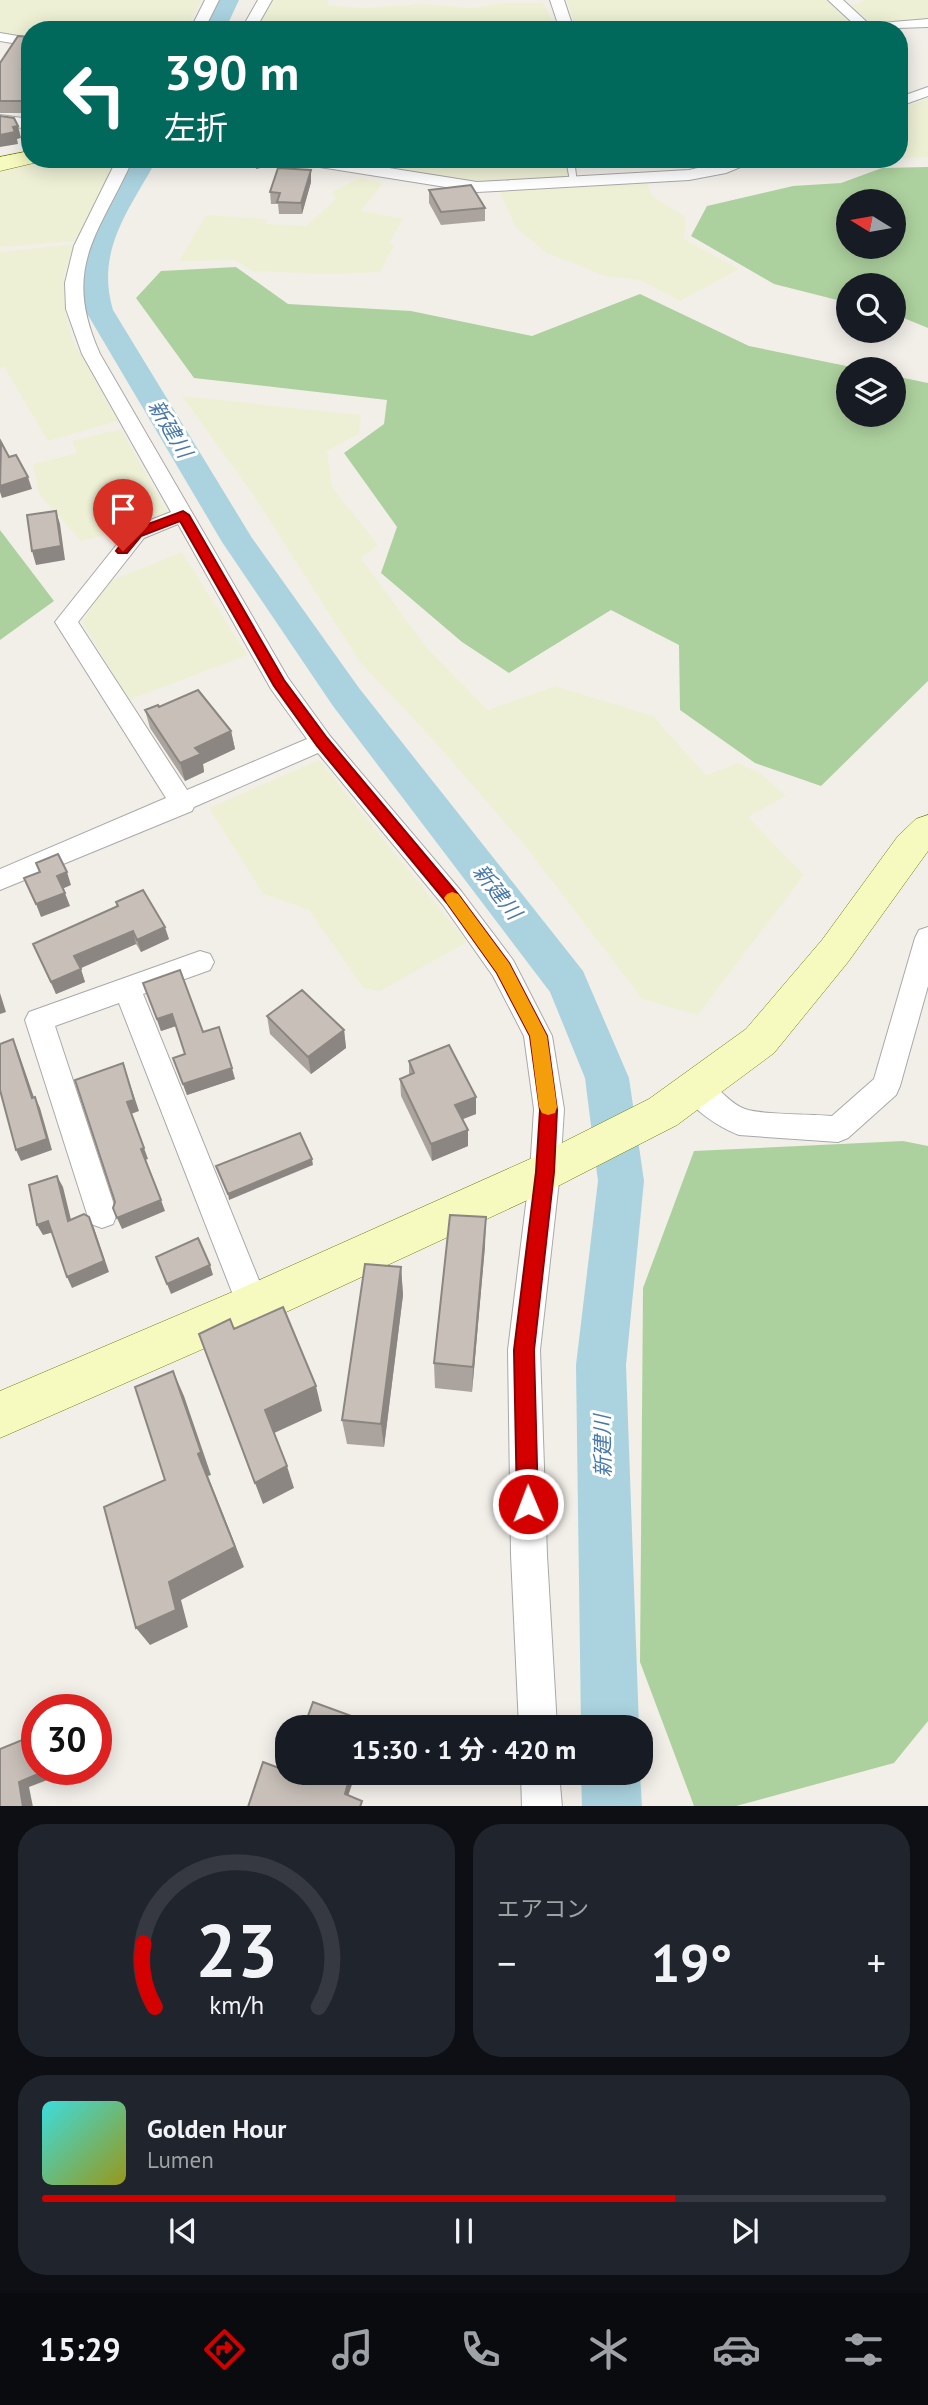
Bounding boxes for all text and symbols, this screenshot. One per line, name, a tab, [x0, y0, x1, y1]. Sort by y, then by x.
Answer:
text: 390 m	[164, 40, 299, 104]
icon: left	[49, 49, 140, 140]
text: 左折	[164, 106, 228, 148]
north arrow	[836, 189, 906, 259]
map controls	[836, 189, 906, 427]
button: search	[836, 273, 906, 343]
button: layers	[836, 357, 906, 427]
water label: 新建川	[143, 395, 199, 464]
pin	[93, 479, 153, 551]
icon: arrive	[104, 490, 142, 528]
water label: 新建川	[467, 859, 529, 926]
water label: 新建川	[588, 1412, 617, 1478]
position arrow	[491, 1467, 565, 1541]
speed limit sign: 30	[21, 1694, 112, 1785]
text: 15:30 · 1 分 · 420 m	[352, 1733, 576, 1766]
text: エアコン	[497, 1894, 589, 1923]
text: 23	[195, 1903, 278, 1997]
text: 19°	[651, 1929, 732, 1996]
text: −	[497, 1938, 516, 1987]
text: +	[867, 1938, 886, 1987]
text: km/h	[209, 1988, 264, 2020]
text: Golden Hour	[147, 2112, 286, 2145]
text: Lumen	[147, 2145, 214, 2174]
icon: previous	[164, 2212, 202, 2250]
icon: pause	[445, 2212, 483, 2250]
icon: next	[726, 2212, 764, 2250]
icon: directions	[200, 2325, 249, 2374]
icon: music	[328, 2325, 377, 2374]
icon: phone	[456, 2325, 505, 2374]
icon: climate	[584, 2325, 633, 2374]
icon: car	[712, 2325, 761, 2374]
icon: filters	[839, 2325, 888, 2374]
text: 15:29	[39, 2328, 121, 2370]

